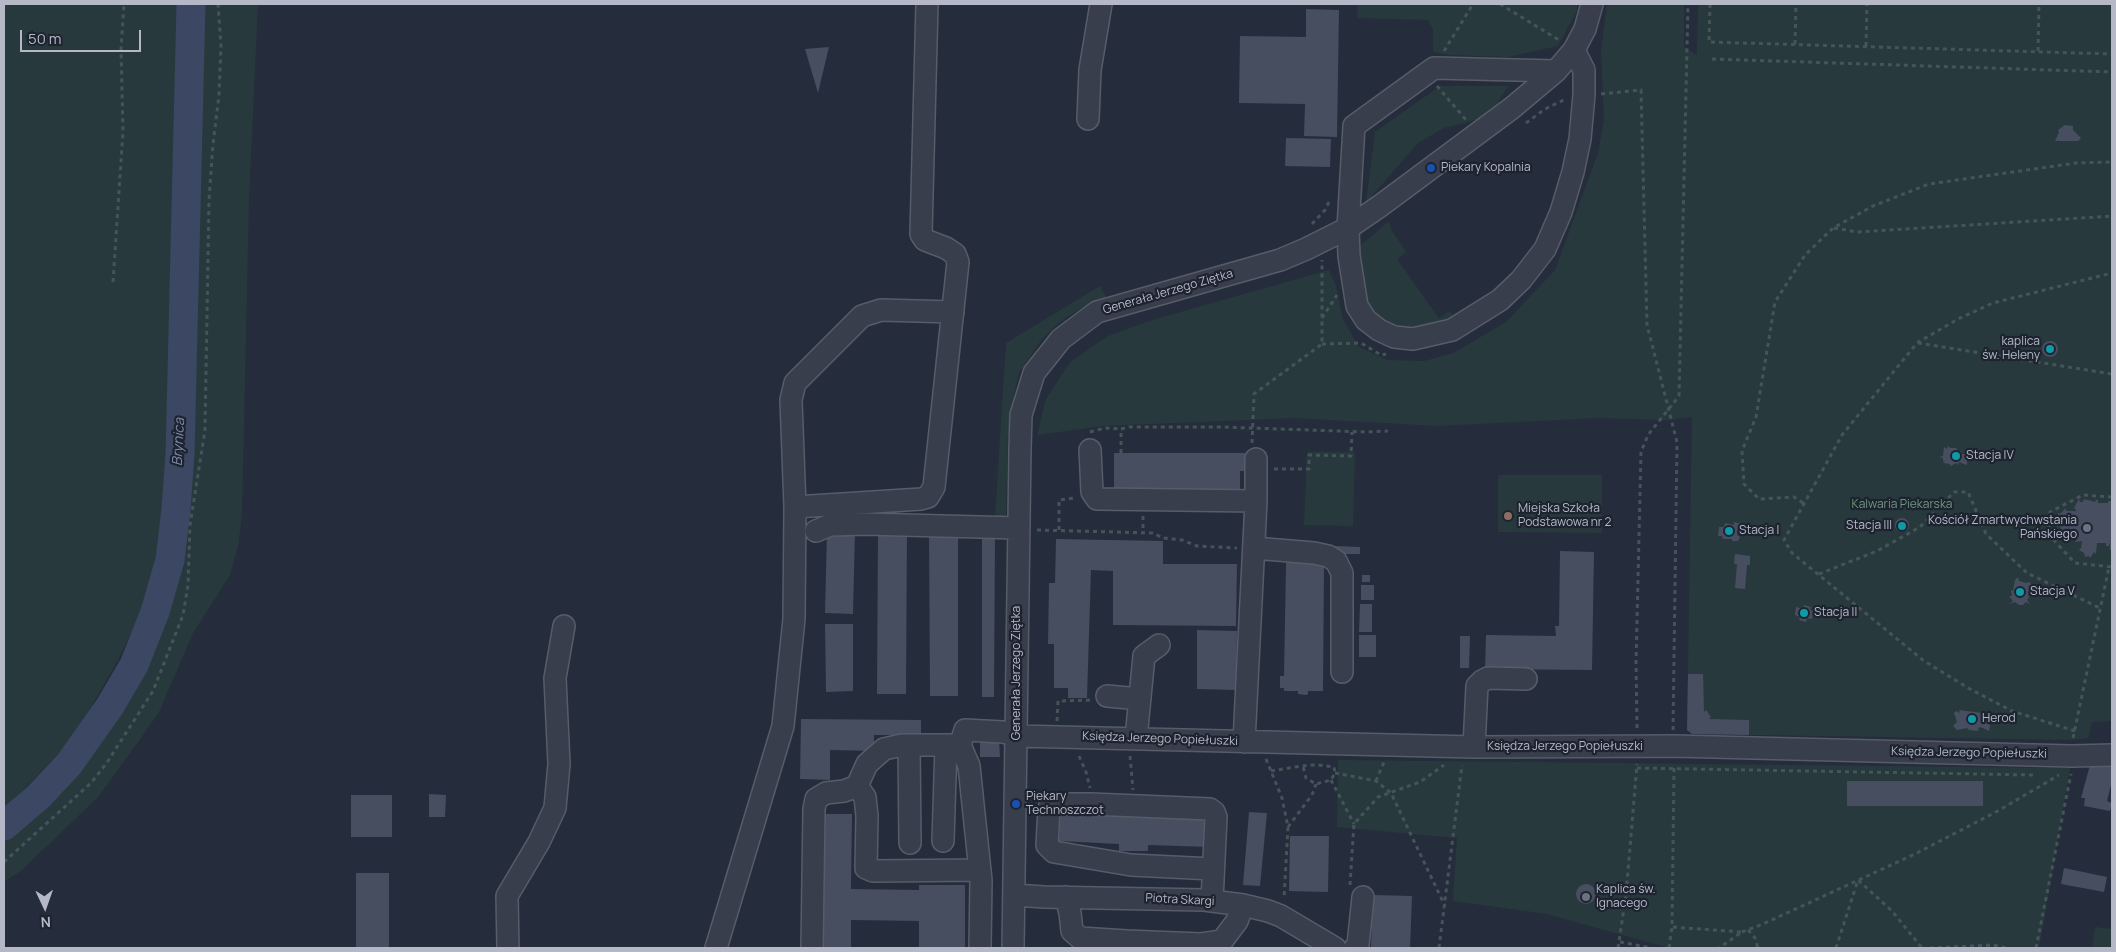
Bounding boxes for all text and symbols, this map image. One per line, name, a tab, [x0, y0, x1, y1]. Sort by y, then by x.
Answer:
scale bar	[22, 20, 144, 52]
text: 50 m	[28, 28, 62, 49]
place label: Piekary Kopalnia	[1441, 161, 1531, 175]
marker: Piekary Kopalnia	[1425, 162, 1437, 174]
street label: Generała Jerzego Ziętka	[1101, 267, 1235, 317]
place label: kaplica św. Heleny	[1982, 335, 2040, 363]
marker: kaplica św. Heleny	[2044, 343, 2056, 355]
water label: Brynica	[169, 418, 189, 466]
place label: Stacja IV	[1966, 449, 2014, 463]
marker: Stacja IV	[1950, 450, 1962, 462]
park label: Kalwaria Piekarska	[1852, 498, 1952, 512]
place label: Miejska Szkoła Podstawowa nr 2	[1518, 502, 1611, 530]
marker: Miejska Szkoła Podstawowa nr 2	[1502, 510, 1514, 522]
place label: Kościół Zmartwychwstania Pańskiego	[1928, 514, 2077, 542]
place label: Stacja III	[1846, 519, 1892, 533]
marker: Stacja III	[1896, 520, 1908, 532]
marker: Kościół Zmartwychwstania Pańskiego	[2081, 522, 2093, 534]
place label: Stacja I	[1739, 524, 1779, 538]
marker: Stacja I	[1723, 525, 1735, 537]
place label: Stacja V	[2030, 585, 2075, 599]
marker: Stacja V	[2014, 586, 2026, 598]
street label: Generała Jerzego Ziętka	[1010, 606, 1024, 740]
place label: Stacja II	[1814, 606, 1857, 620]
marker: Stacja II	[1798, 607, 1810, 619]
place label: Herod	[1982, 712, 2016, 726]
marker: Herod	[1966, 713, 1978, 725]
street label: Księdza Jerzego Popiełuszki	[1082, 729, 1238, 749]
street label: Księdza Jerzego Popiełuszki	[1487, 740, 1643, 754]
street label: Księdza Jerzego Popiełuszki	[1891, 744, 2047, 762]
place label: Piekary Technoszczot	[1026, 790, 1104, 818]
marker: Piekary Technoszczot	[1010, 798, 1022, 810]
north arrow	[20, 882, 70, 932]
place label: Kaplica św. Ignacego	[1596, 883, 1656, 911]
street label: Piotra Skargi	[1145, 891, 1215, 909]
marker: Kaplica św. Ignacego	[1580, 891, 1592, 903]
text: N	[40, 913, 51, 932]

